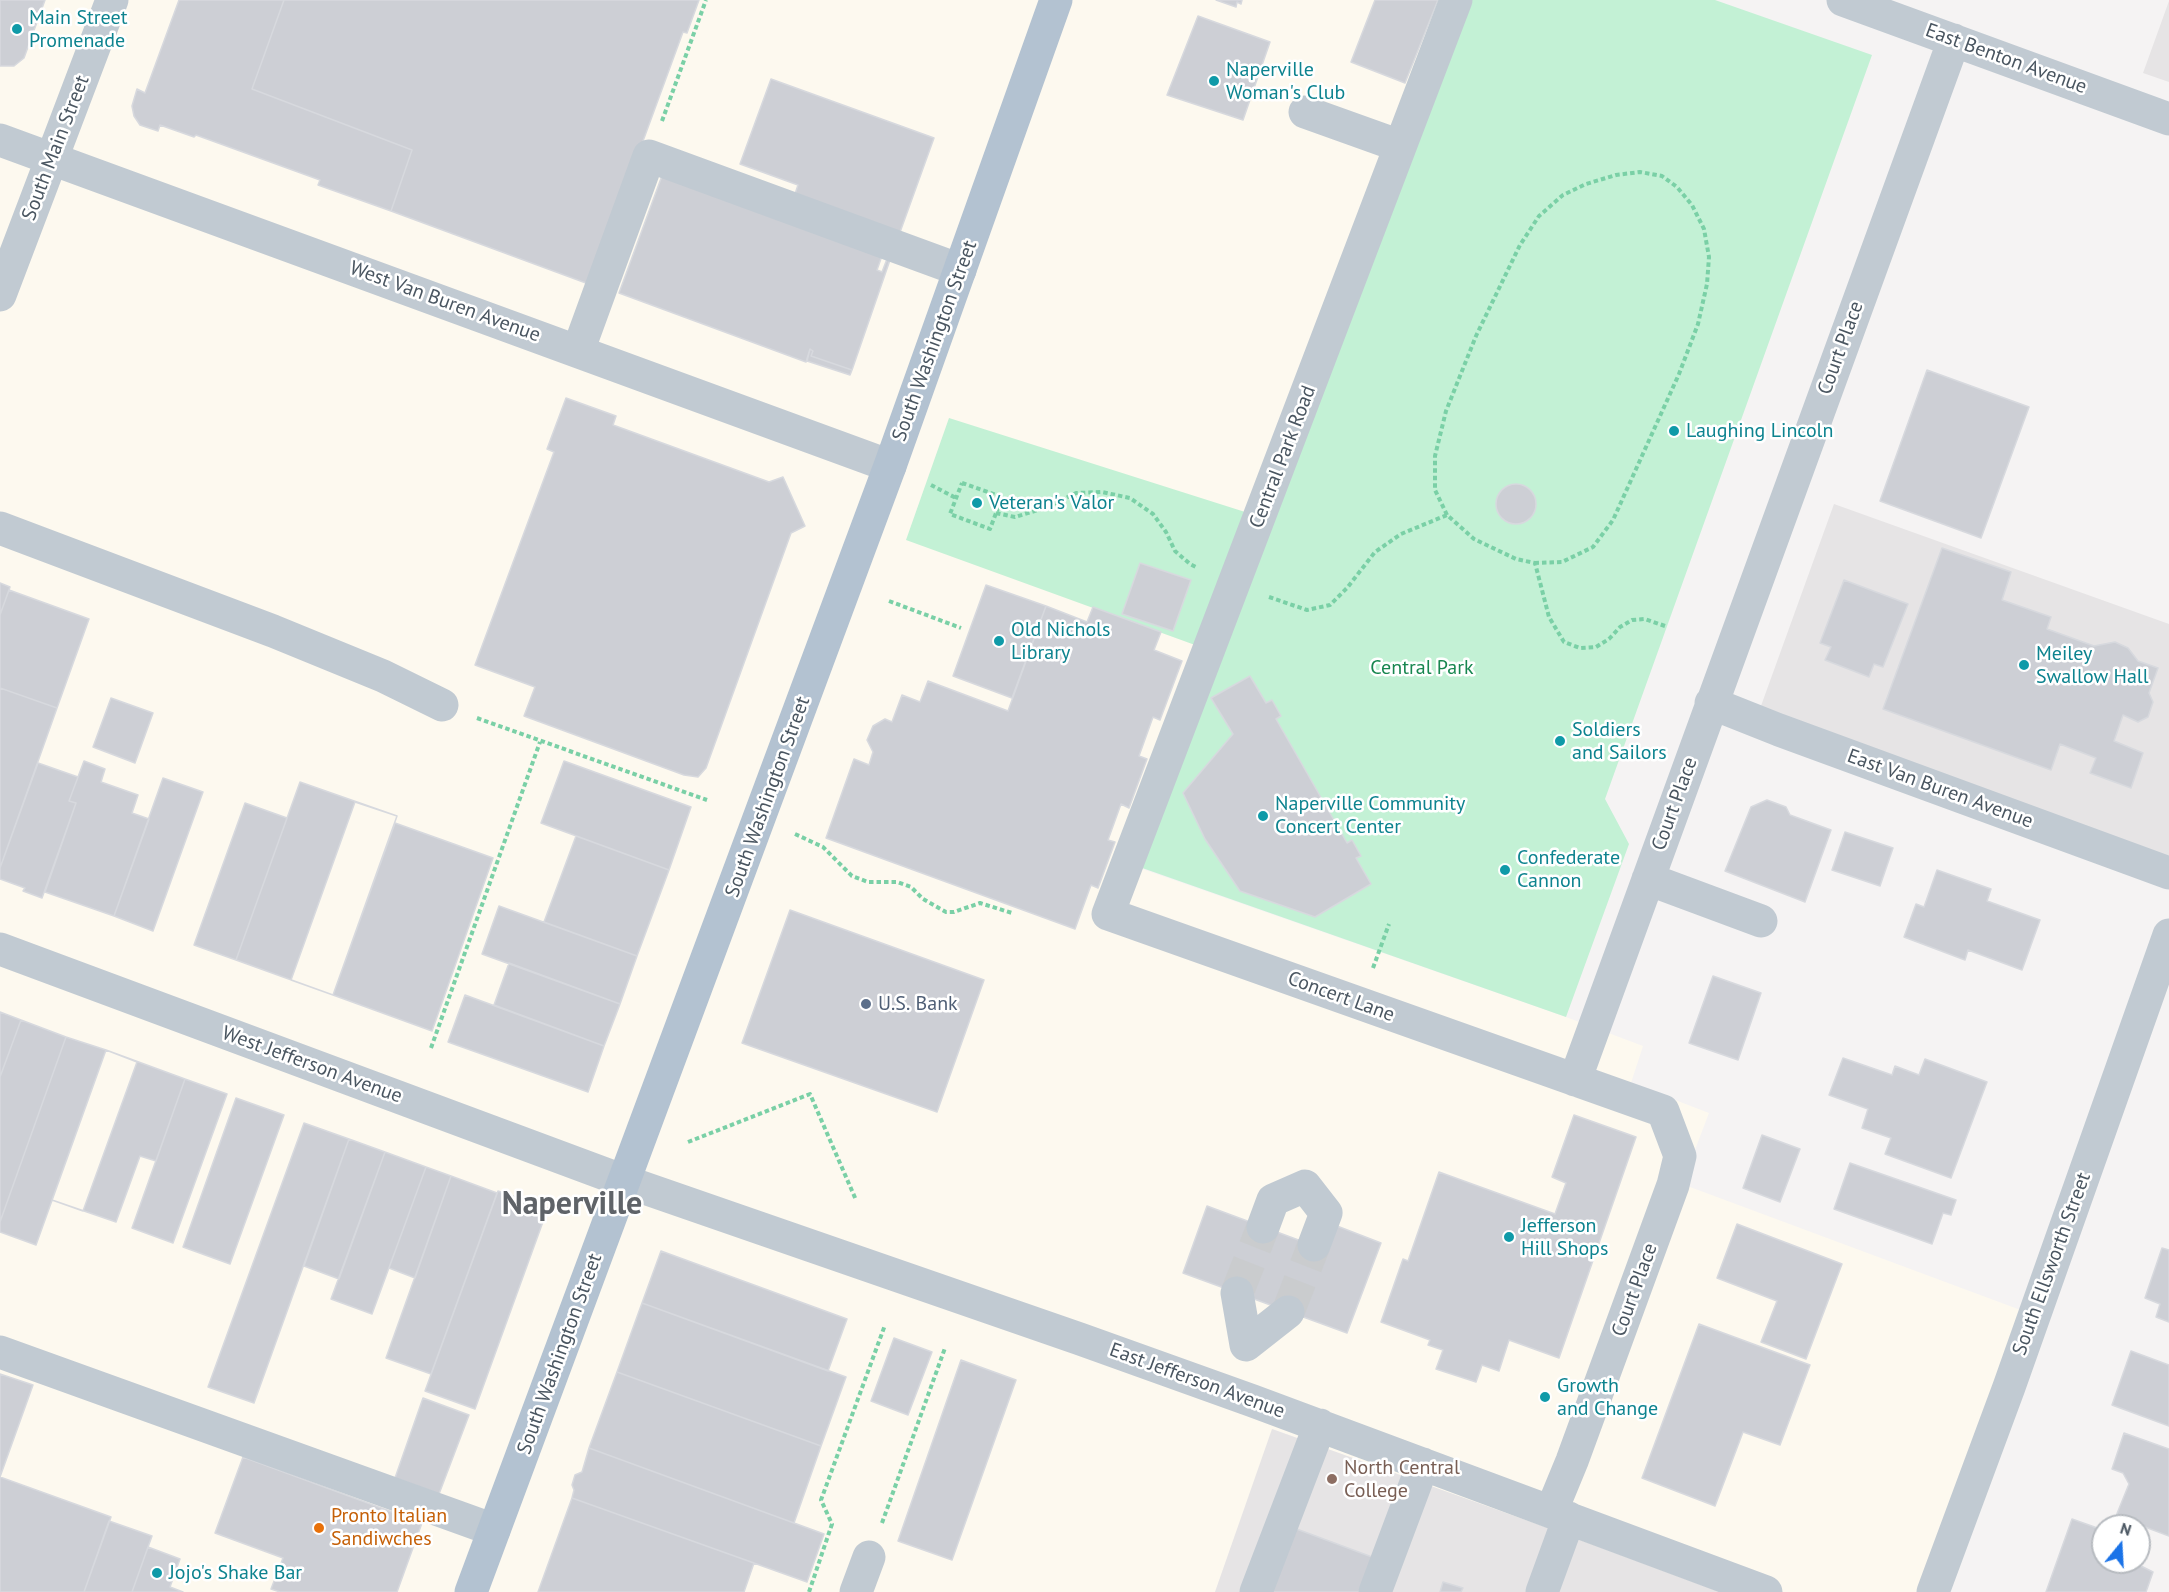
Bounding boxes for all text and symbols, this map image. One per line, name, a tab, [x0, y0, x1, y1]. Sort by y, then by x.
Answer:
place label: Main Street Promenade	[29, 6, 127, 53]
street label: East Benton Avenue	[1922, 19, 2090, 99]
marker: Main Street Promenade	[10, 22, 24, 36]
place label: Naperville Woman's Club	[1226, 58, 1345, 105]
street label: South Main Street	[17, 72, 95, 224]
marker: Naperville Woman's Club	[1207, 74, 1221, 88]
street label: South Washington Street	[887, 237, 983, 445]
street label: West Van Buren Avenue	[346, 256, 544, 348]
street label: Court Place	[1813, 298, 1869, 398]
street label: Central Park Road	[1245, 382, 1321, 532]
place label: Laughing Lincoln	[1686, 419, 1833, 443]
marker: Laughing Lincoln	[1667, 424, 1681, 438]
place label: Veteran's Valor	[989, 491, 1114, 515]
marker: Veteran's Valor	[970, 496, 984, 510]
place label: Old Nichols Library	[1011, 618, 1110, 665]
marker: Old Nichols Library	[992, 634, 1006, 648]
place label: Meiley Swallow Hall	[2036, 642, 2148, 689]
park label: Central Park	[1370, 656, 1474, 680]
marker: Meiley Swallow Hall	[2017, 658, 2031, 672]
street label: South Washington Street	[720, 693, 816, 901]
place label: Soldiers and Sailors	[1572, 718, 1667, 765]
marker: Soldiers and Sailors	[1553, 734, 1567, 748]
street label: East Van Buren Avenue	[1844, 744, 2036, 834]
street label: Court Place	[1647, 754, 1703, 854]
place label: Naperville Community Concert Center	[1275, 792, 1465, 839]
marker: Naperville Community Concert Center	[1256, 809, 1270, 823]
place label: Confederate Cannon	[1517, 846, 1620, 893]
marker: Confederate Cannon	[1498, 863, 1512, 877]
street label: Concert Lane	[1284, 967, 1398, 1027]
place label: U.S. Bank	[878, 992, 958, 1016]
marker: U.S. Bank	[859, 997, 873, 1011]
street label: West Jefferson Avenue	[219, 1021, 405, 1109]
street label: South Ellsworth Street	[2008, 1169, 2096, 1359]
district label: Naperville	[502, 1186, 642, 1224]
place label: Jefferson Hill Shops	[1521, 1214, 1608, 1261]
marker: Jefferson Hill Shops	[1502, 1230, 1516, 1244]
street label: Court Place	[1607, 1240, 1663, 1340]
street label: South Washington Street	[512, 1250, 608, 1458]
street label: East Jefferson Avenue	[1106, 1338, 1288, 1424]
place label: Growth and Change	[1557, 1374, 1658, 1421]
marker: Growth and Change	[1538, 1390, 1552, 1404]
place label: North Central College	[1344, 1456, 1460, 1503]
marker: North Central College	[1325, 1472, 1339, 1486]
place label: Pronto Italian Sandiwches	[331, 1504, 447, 1551]
north arrow	[2091, 1514, 2151, 1574]
text: N	[2118, 1518, 2134, 1540]
marker: Pronto Italian Sandiwches	[312, 1521, 326, 1535]
place label: Jojo's Shake Bar	[169, 1561, 302, 1585]
marker: Jojo's Shake Bar	[150, 1566, 164, 1580]

